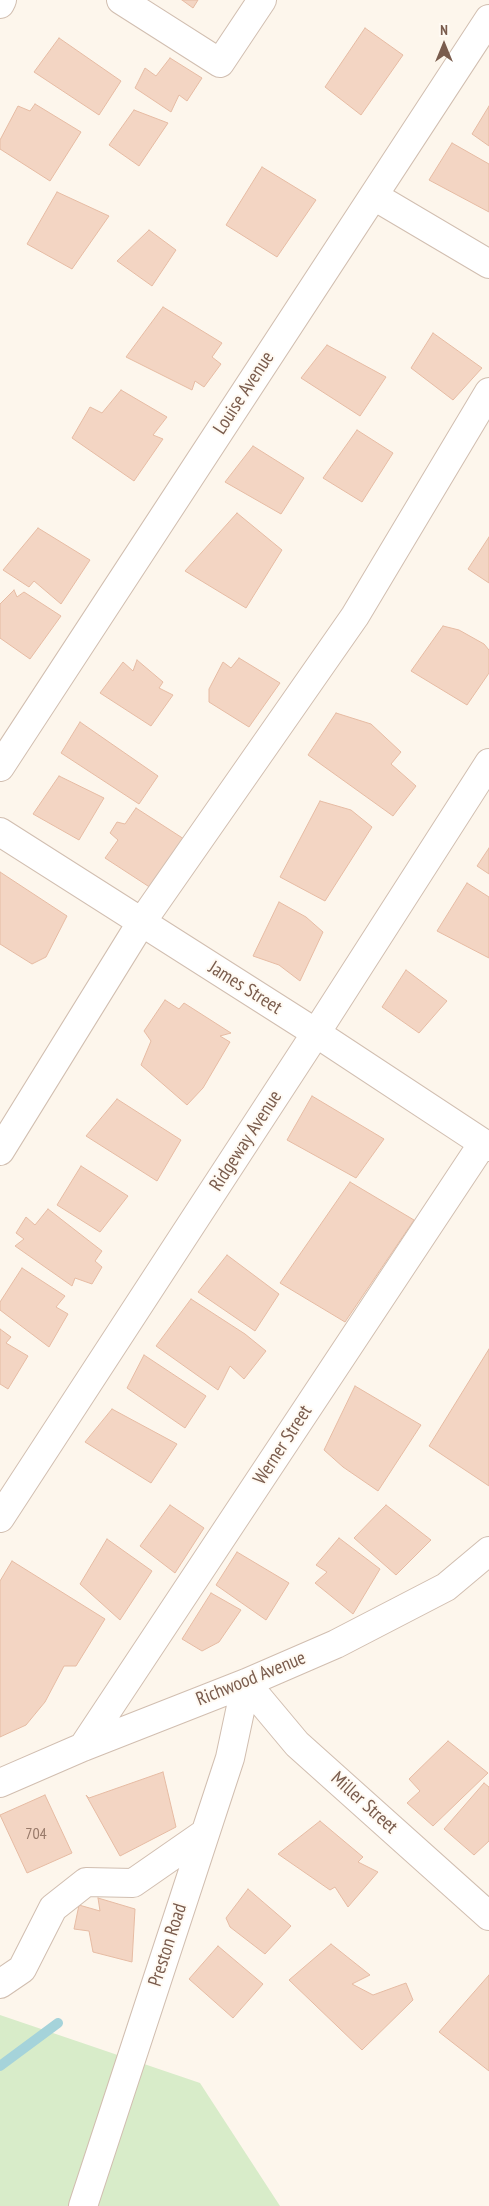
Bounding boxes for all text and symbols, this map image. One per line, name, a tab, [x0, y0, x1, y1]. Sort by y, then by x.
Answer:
north arrow	[419, 20, 469, 70]
text: N	[440, 21, 448, 39]
street label: Louise Avenue	[209, 347, 279, 439]
street label: James Street	[204, 957, 286, 1019]
street label: Ridgeway Avenue	[205, 1086, 287, 1196]
street label: Werner Street	[249, 1401, 317, 1489]
street label: Richwood Avenue	[193, 1647, 309, 1711]
street label: Miller Street	[326, 1767, 402, 1839]
house number: 704	[25, 1824, 47, 1844]
street label: Preston Road	[144, 1901, 192, 1989]

